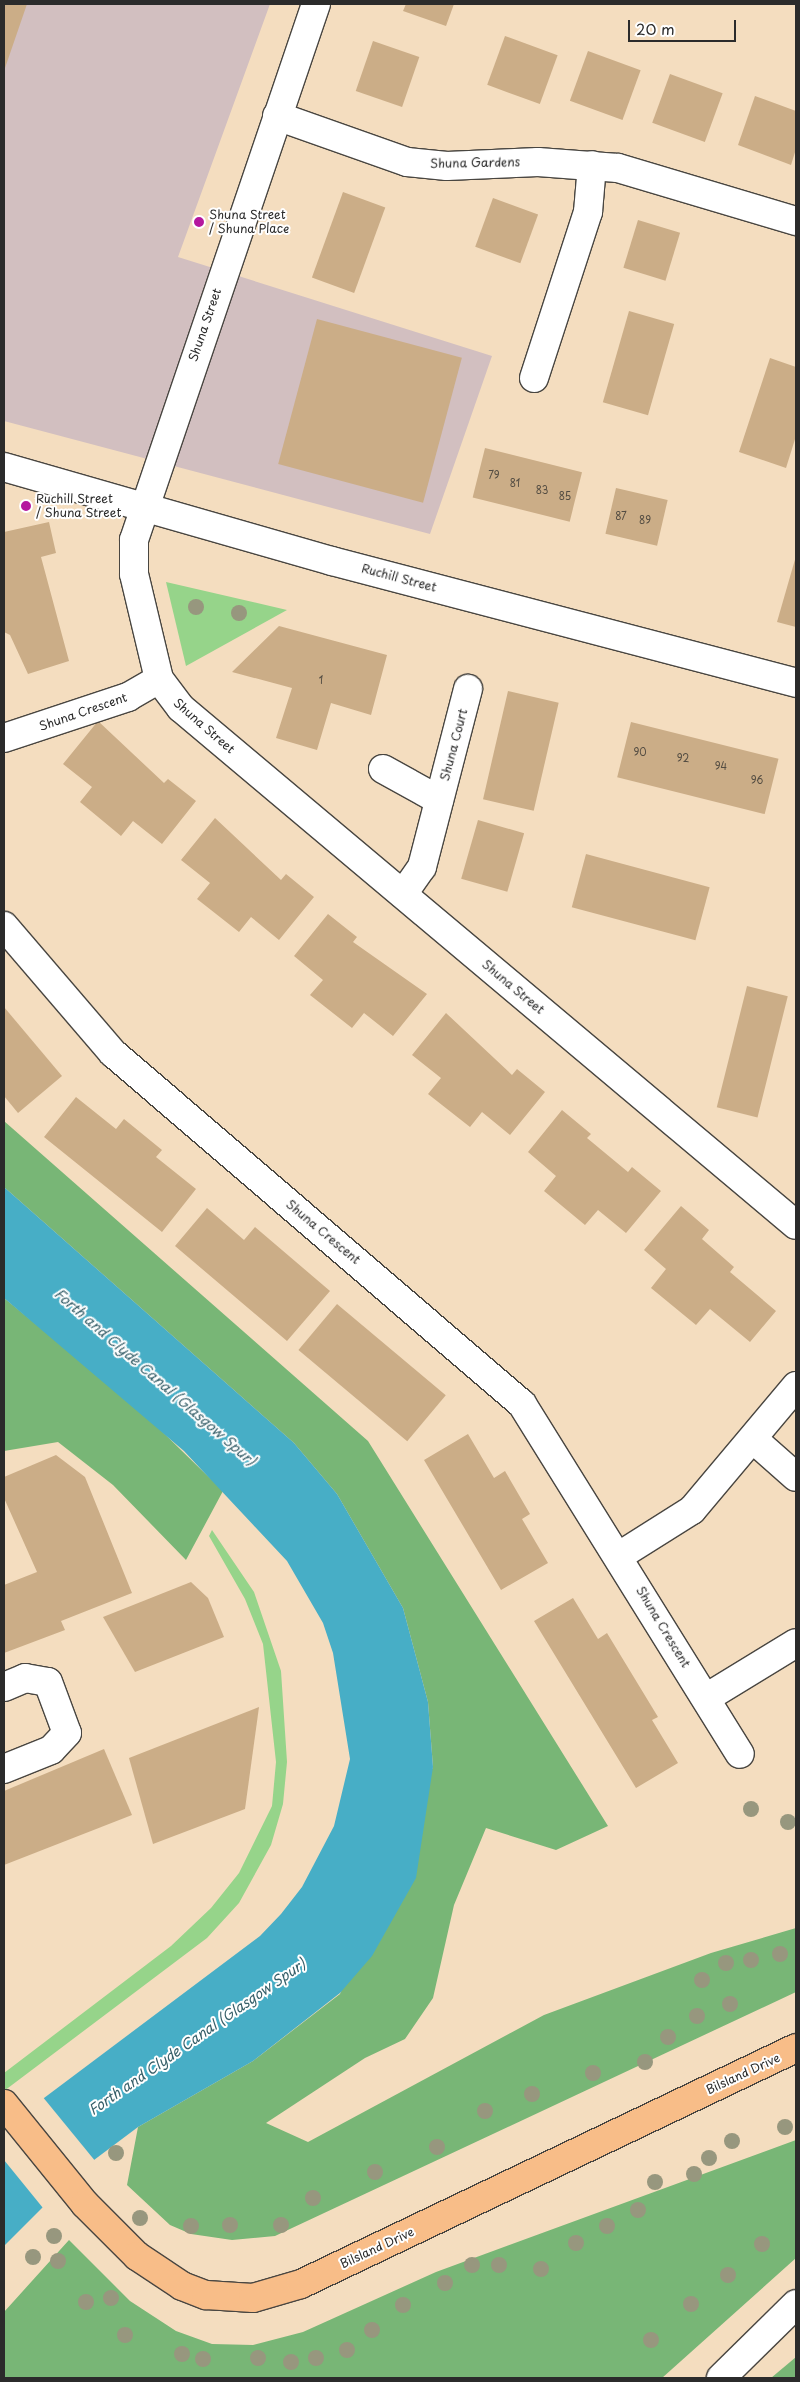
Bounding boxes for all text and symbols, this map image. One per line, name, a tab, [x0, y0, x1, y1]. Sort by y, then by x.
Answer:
scale bar	[630, 10, 738, 42]
text: 20 m	[636, 17, 675, 40]
street label: Shuna Gardens	[431, 155, 519, 171]
place label: Shuna Street / Shuna Place	[209, 208, 289, 236]
marker: Shuna Street / Shuna Place	[193, 216, 205, 228]
street label: Shuna Street	[186, 287, 224, 363]
house number: 79	[488, 469, 500, 481]
house number: 81	[510, 477, 520, 489]
house number: 83	[536, 484, 548, 496]
house number: 85	[559, 490, 571, 502]
place label: Ruchill Street / Shuna Street	[36, 492, 121, 520]
marker: Ruchill Street / Shuna Street	[20, 500, 32, 512]
house number: 87	[615, 510, 627, 522]
house number: 89	[639, 514, 651, 526]
street label: Ruchill Street	[360, 561, 438, 595]
house number: 1	[319, 674, 323, 686]
street label: Shuna Crescent	[38, 690, 128, 734]
street label: Shuna Street	[170, 696, 238, 756]
street label: Shuna Court	[438, 708, 470, 782]
house number: 90	[633, 746, 647, 758]
house number: 92	[677, 752, 689, 764]
house number: 94	[715, 760, 727, 772]
house number: 96	[751, 774, 763, 786]
street label: Shuna Street	[479, 957, 547, 1017]
street label: Shuna Crescent	[283, 1197, 363, 1267]
water label: Forth and Clyde Canal (Glasgow Spur)	[51, 1285, 259, 1469]
street label: Shuna Crescent	[633, 1584, 693, 1670]
water label: Forth and Clyde Canal (Glasgow Spur)	[85, 1955, 309, 2119]
street label: Bilsland Drive	[704, 2050, 782, 2098]
street label: Bilsland Drive	[338, 2224, 416, 2272]

